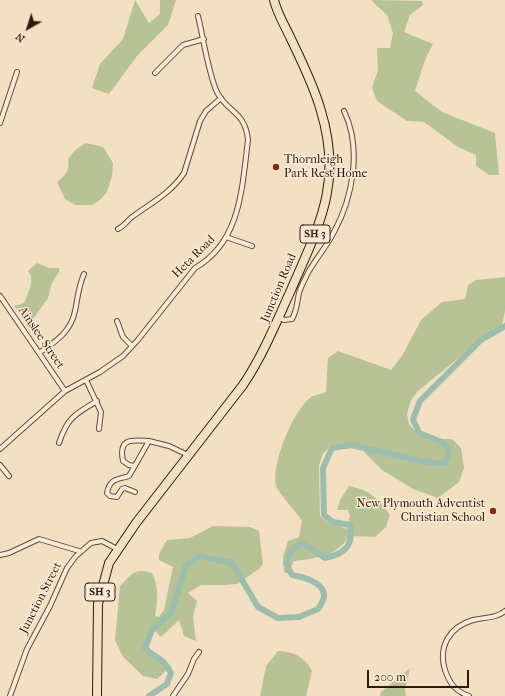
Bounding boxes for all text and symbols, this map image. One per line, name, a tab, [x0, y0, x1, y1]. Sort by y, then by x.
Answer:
north arrow	[8, 8, 48, 48]
text: N	[13, 30, 27, 45]
place label: Thornleigh Park Rest Home	[284, 153, 367, 181]
marker: Thornleigh Park Rest Home	[271, 162, 281, 172]
road number: SH 3	[300, 225, 330, 243]
street label: Heta Road	[170, 233, 218, 281]
street label: Junction Road	[258, 251, 300, 325]
street label: Ainslee Street	[15, 304, 67, 372]
place label: New Plymouth Adventist Christian School	[357, 497, 485, 525]
marker: New Plymouth Adventist Christian School	[488, 506, 498, 516]
street label: Junction Street	[17, 560, 65, 636]
road number: SH 3	[85, 583, 115, 601]
scale bar	[369, 662, 471, 688]
text: 200 m	[374, 670, 406, 684]

